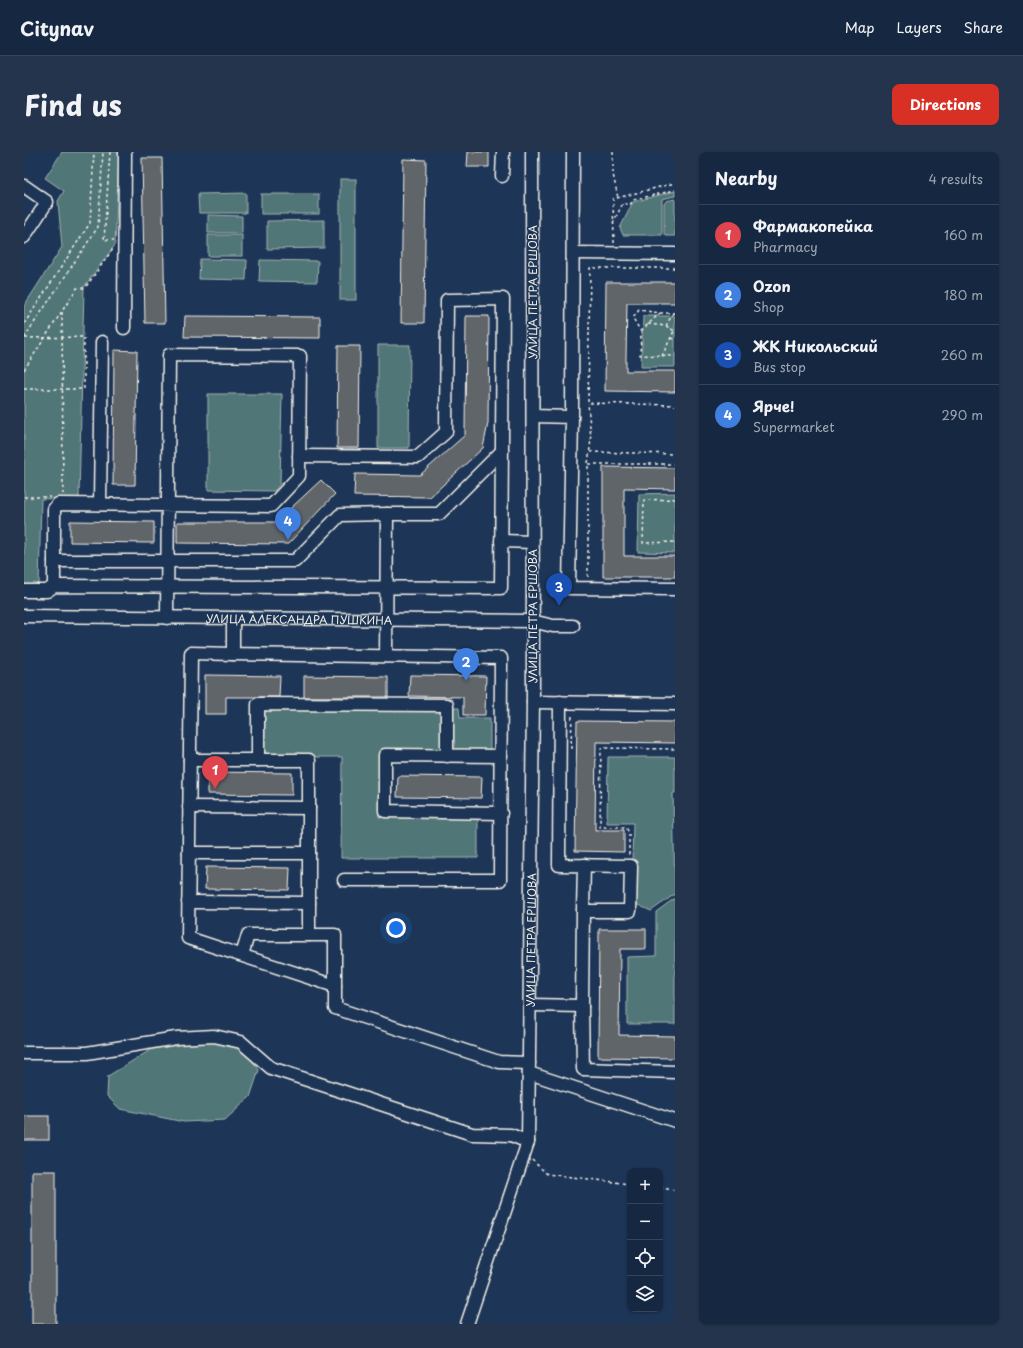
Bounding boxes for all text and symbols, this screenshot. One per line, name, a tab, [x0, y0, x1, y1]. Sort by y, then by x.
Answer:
text: Citynav	[20, 14, 94, 42]
text: Map	[845, 17, 875, 38]
text: Layers	[897, 17, 942, 38]
text: Share	[964, 17, 1003, 38]
text: Find us	[24, 83, 122, 126]
button: Directions	[892, 84, 999, 125]
text: Nearby	[715, 165, 777, 191]
text: 4 results	[929, 169, 983, 188]
text: Фармакопейка	[753, 214, 873, 237]
street label: УЛИЦА ПЕТРА ЕРШОВА	[524, 225, 541, 359]
text: 1	[725, 225, 731, 244]
text: 160 m	[944, 225, 983, 244]
text: Pharmacy	[753, 237, 818, 256]
text: Ozon	[753, 274, 791, 297]
text: 2	[723, 285, 733, 304]
text: 180 m	[944, 285, 983, 304]
text: Shop	[753, 297, 784, 316]
text: ЖК Никольский	[753, 334, 878, 357]
text: 3	[724, 345, 732, 364]
text: 260 m	[941, 345, 983, 364]
text: Bus stop	[753, 357, 806, 376]
text: Ярче!	[753, 394, 794, 417]
text: 4	[724, 405, 732, 424]
text: 290 m	[942, 405, 983, 424]
text: Supermarket	[753, 417, 835, 436]
pin: 4	[275, 507, 301, 540]
street label: УЛИЦА ПЕТРА ЕРШОВА	[524, 549, 541, 683]
pin: 3	[546, 573, 572, 606]
street label: УЛИЦА АЛЕКСАНДРА ПУШКИНА	[206, 609, 393, 628]
pin: 2	[453, 648, 479, 681]
pin: 1	[202, 756, 228, 789]
street label: УЛИЦА ПЕТРА ЕРШОВА	[521, 873, 540, 1007]
your location	[386, 918, 406, 938]
map controls	[627, 1168, 663, 1312]
button: +	[627, 1168, 663, 1204]
button: −	[627, 1204, 663, 1240]
button: locate	[627, 1240, 663, 1276]
button: layers	[627, 1276, 663, 1312]

